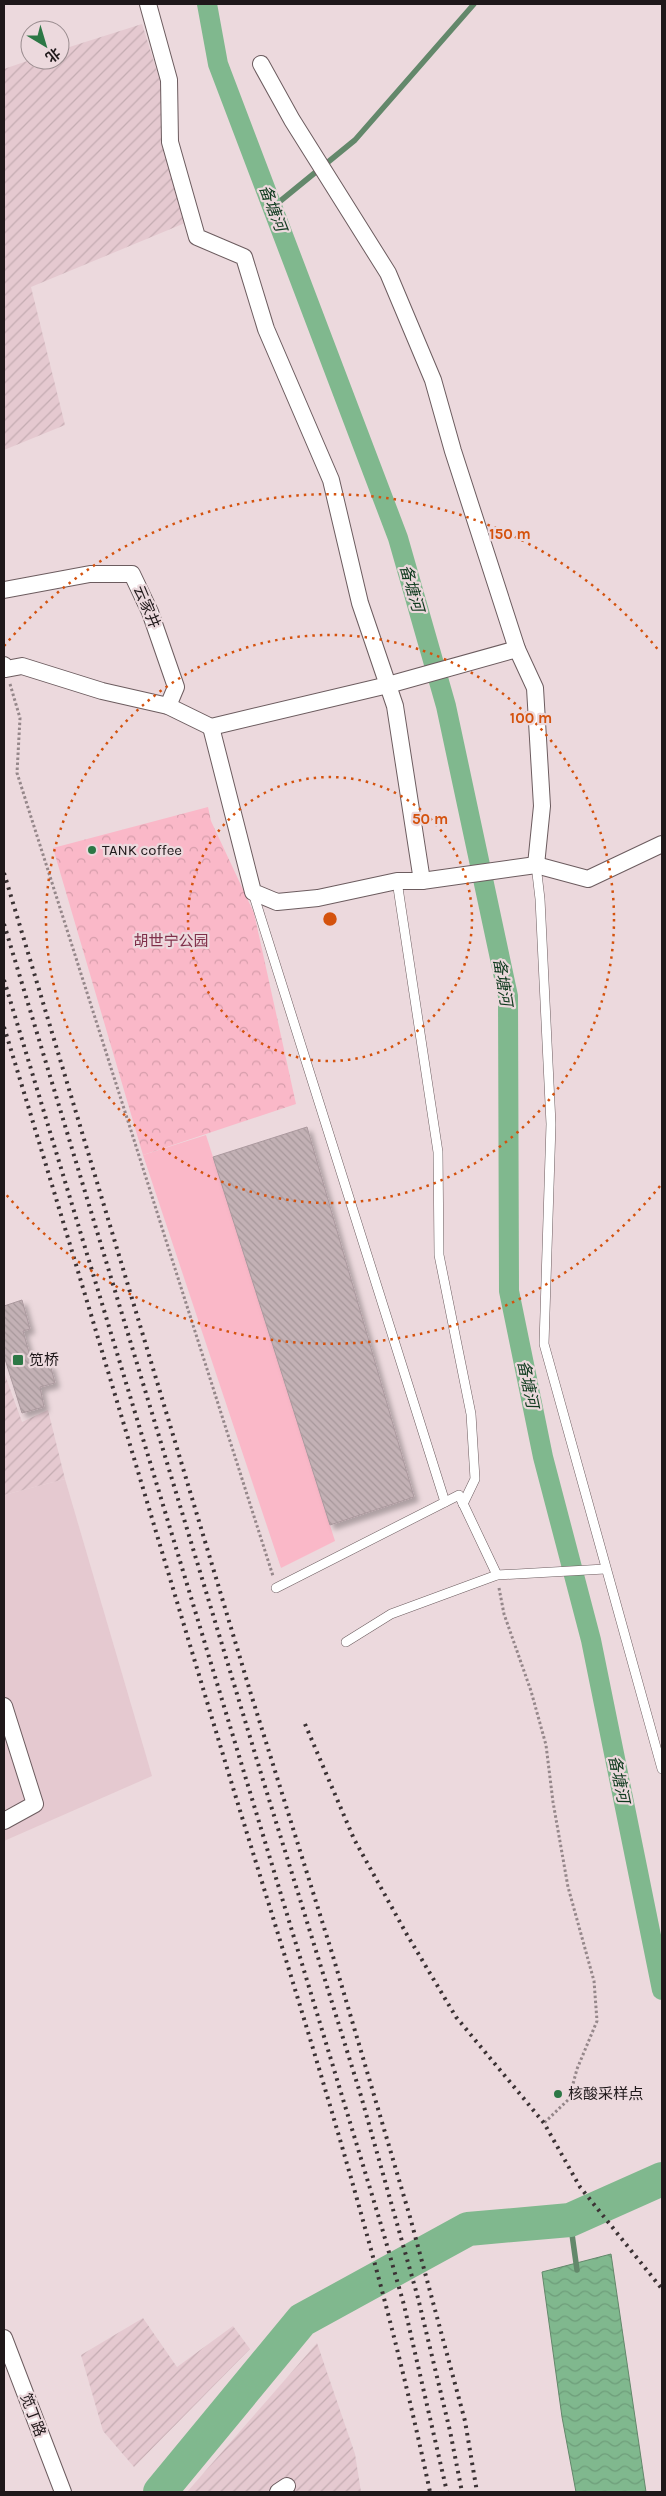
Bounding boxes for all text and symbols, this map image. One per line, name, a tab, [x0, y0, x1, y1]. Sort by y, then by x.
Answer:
north arrow	[20, 20, 70, 70]
text: 北	[42, 44, 63, 66]
water label: 备塘河	[256, 182, 292, 237]
text: 150 m	[489, 525, 531, 543]
water label: 备塘河	[396, 562, 429, 617]
street label: 云家井	[130, 583, 164, 631]
text: 100 m	[510, 709, 552, 727]
text: 50 m	[412, 810, 448, 828]
place label: TANK coffee	[102, 841, 182, 859]
marker: TANK coffee	[86, 844, 98, 856]
centre of rings	[321, 910, 339, 928]
park label: 胡世宁公园	[133, 932, 209, 950]
water label: 备塘河	[490, 957, 517, 1010]
place label: 笕桥	[29, 1351, 59, 1369]
marker: 笕桥	[11, 1353, 25, 1367]
water label: 备塘河	[514, 1359, 543, 1412]
water label: 备塘河	[605, 1754, 634, 1807]
place label: 核酸采样点	[568, 2085, 643, 2103]
marker: 核酸采样点	[552, 2088, 564, 2100]
street label: 笕丁路	[17, 2391, 49, 2439]

